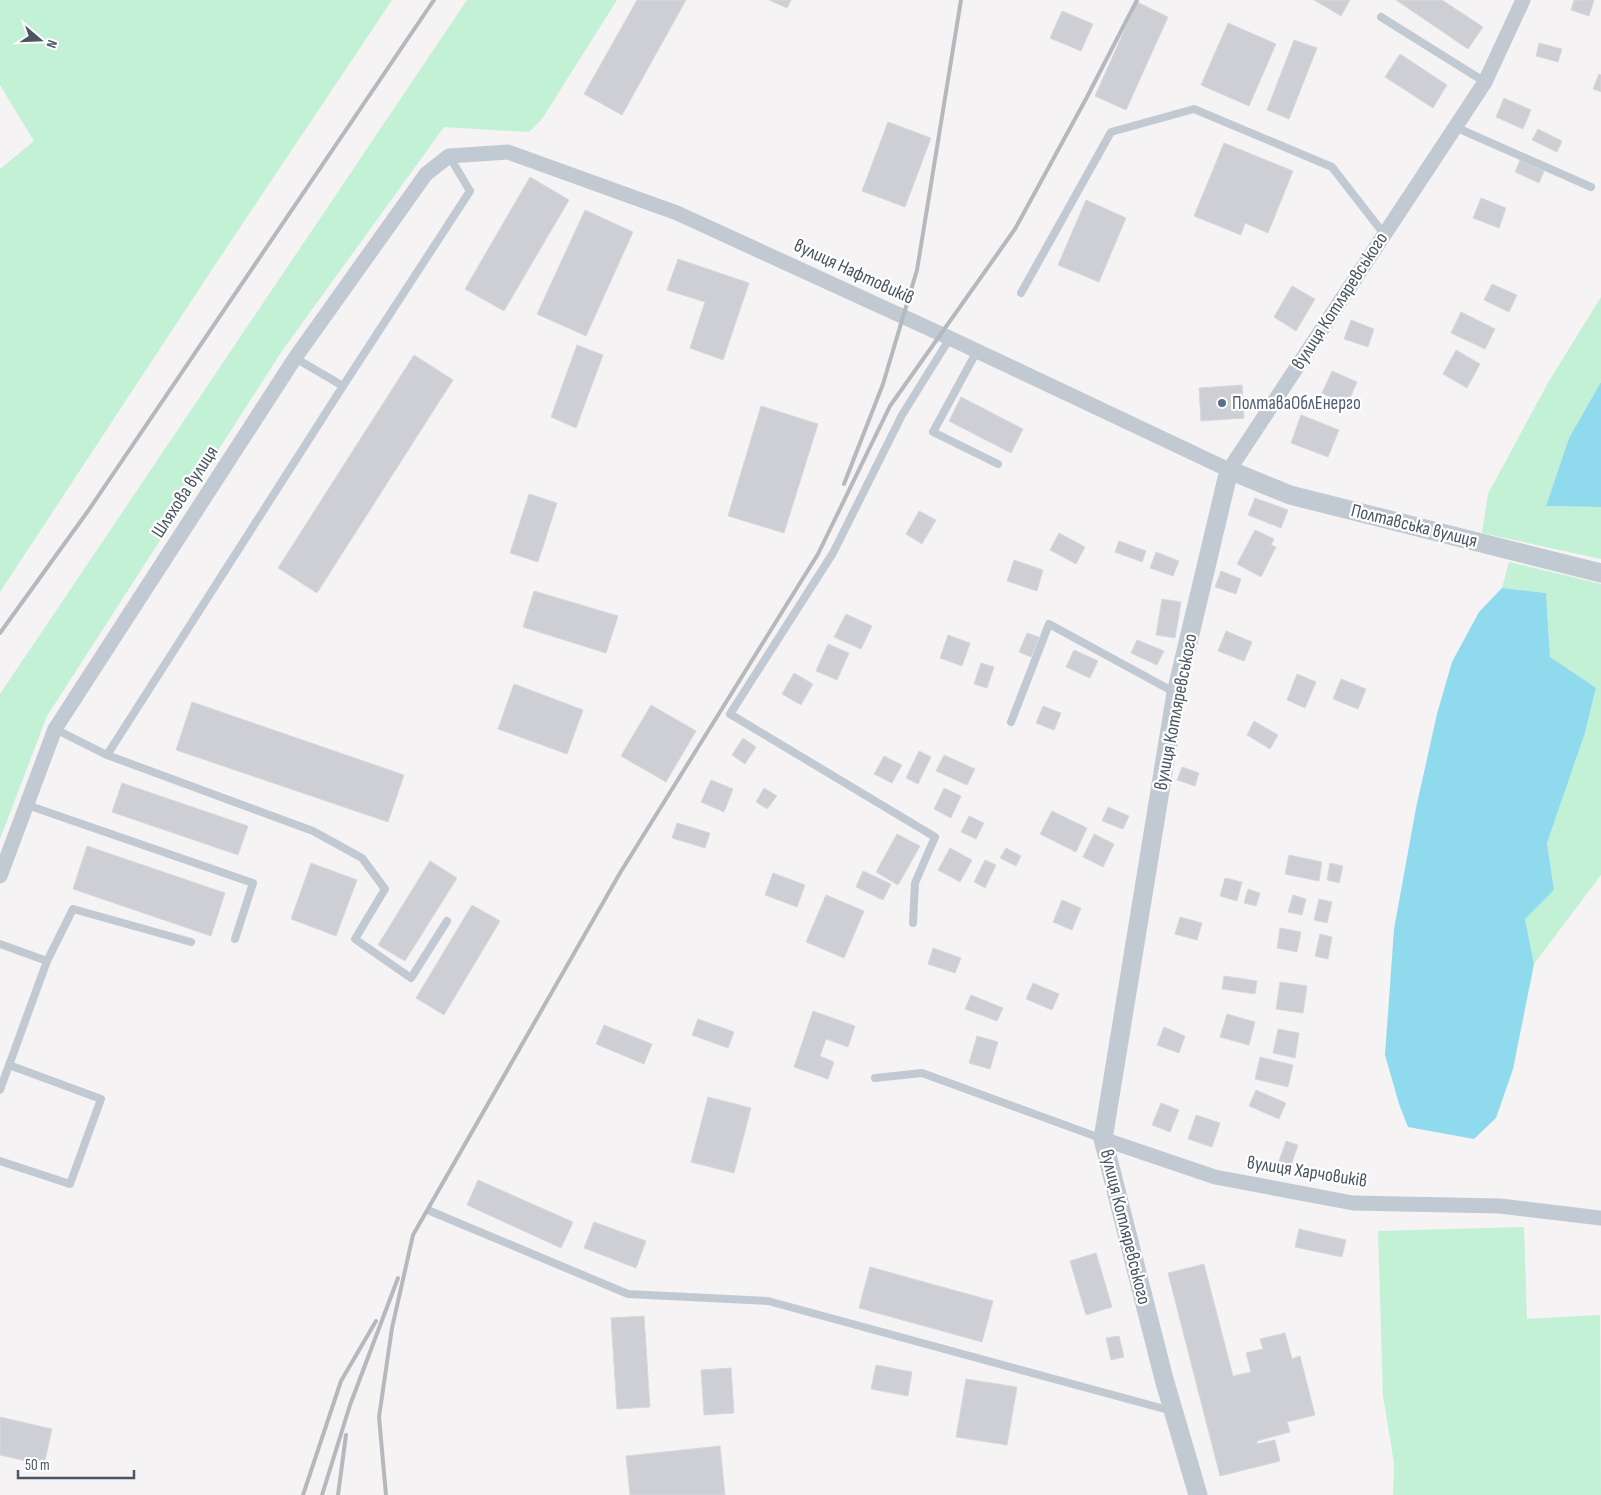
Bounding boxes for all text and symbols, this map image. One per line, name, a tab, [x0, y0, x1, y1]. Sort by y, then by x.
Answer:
north arrow	[15, 15, 65, 65]
text: N	[43, 38, 61, 50]
street label: вулиця Котляревського	[1287, 228, 1393, 374]
street label: вулиця Нафтовиків	[790, 234, 918, 310]
place label: ПолтаваОблЕнерго	[1232, 392, 1361, 415]
marker: ПолтаваОблЕнерго	[1216, 397, 1228, 409]
street label: Шляхова вулиця	[147, 442, 223, 542]
street label: Полтавська вулиця	[1348, 499, 1480, 553]
street label: вулиця Котляревського	[1150, 632, 1202, 792]
street label: вулиця Котляревського	[1095, 1147, 1155, 1307]
street label: вулиця Харчовиків	[1245, 1151, 1369, 1193]
scale bar	[18, 1448, 134, 1480]
text: 50 m	[25, 1456, 50, 1475]

